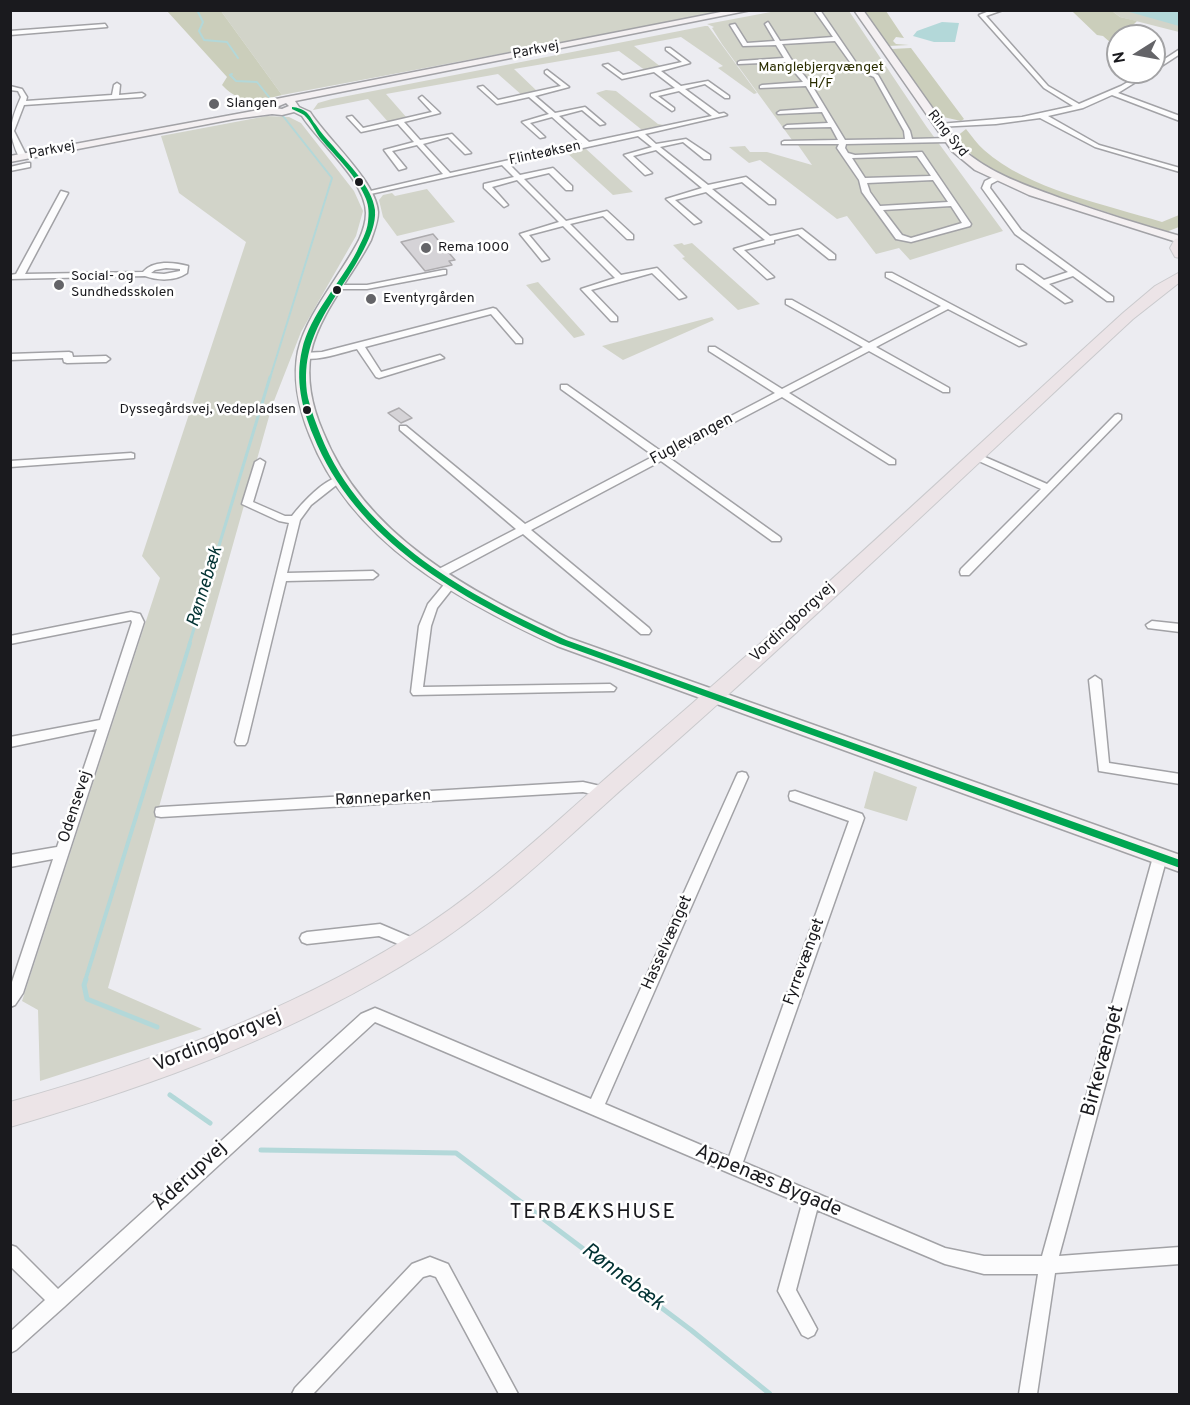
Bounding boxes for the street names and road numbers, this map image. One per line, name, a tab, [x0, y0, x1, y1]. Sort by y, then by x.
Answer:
street label: Parkvej	[511, 38, 561, 64]
street label: Ring Syd	[923, 107, 971, 161]
street label: Parkvej	[27, 138, 77, 164]
street label: Flinteøksen	[508, 138, 582, 170]
street label: Fuglevangen	[647, 410, 737, 470]
street label: Vordingborgvej	[747, 579, 839, 667]
street label: Odensevej	[55, 769, 97, 845]
street label: Rønneparken	[334, 787, 432, 811]
street label: Hasselvænget	[639, 893, 697, 993]
street label: Fyrrevænget	[780, 916, 830, 1008]
street label: Birkevænget	[1078, 1003, 1130, 1119]
street label: Vordingborgvej	[150, 1005, 286, 1079]
street label: Åderupvej	[149, 1137, 233, 1217]
street label: Appenæs Bygade	[691, 1140, 845, 1224]

